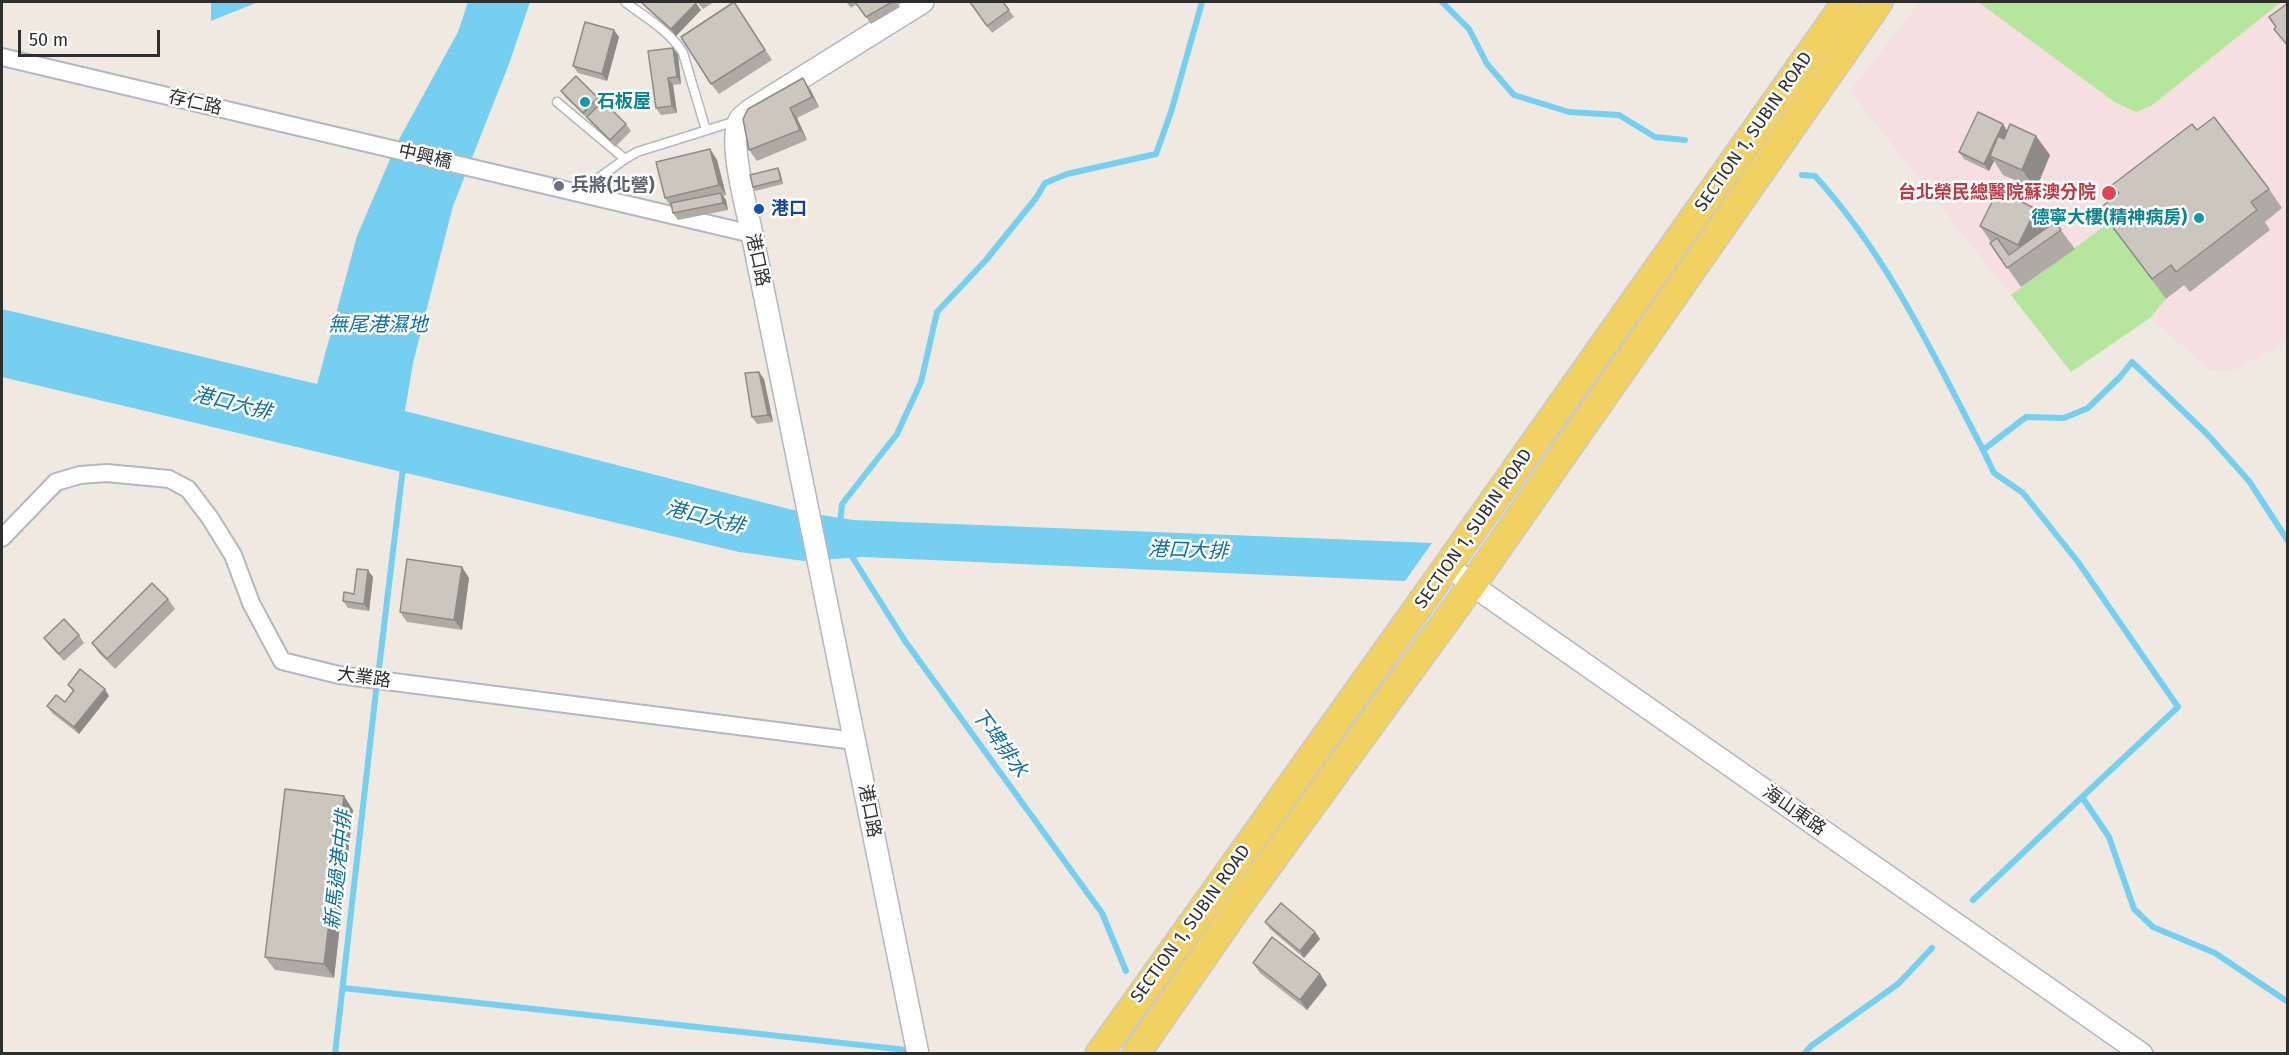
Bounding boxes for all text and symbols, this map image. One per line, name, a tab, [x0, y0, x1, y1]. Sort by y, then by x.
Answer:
scale bar	[21, 18, 164, 56]
text: 50 m	[29, 29, 68, 51]
street label: SECTION 1, SUBIN ROAD	[1691, 48, 1817, 216]
street label: 存仁路	[166, 86, 224, 120]
place label: 石板屋	[597, 91, 651, 113]
marker: 石板屋	[578, 95, 592, 109]
street label: 中興橋	[396, 140, 454, 174]
place label: 兵將(北營)	[571, 175, 655, 197]
marker: 兵將(北營)	[552, 179, 566, 193]
place label: 台北榮民總醫院蘇澳分院	[1898, 182, 2096, 204]
marker: 台北榮民總醫院蘇澳分院	[2100, 184, 2118, 202]
place label: 港口	[771, 198, 807, 220]
marker: 港口	[752, 202, 766, 216]
place label: 德寧大樓(精神病房)	[2031, 207, 2187, 229]
marker: 德寧大樓(精神病房)	[2192, 211, 2206, 225]
street label: 港口路	[741, 231, 773, 289]
water label: 無尾港濕地	[328, 313, 428, 337]
water label: 港口大排	[190, 383, 274, 425]
street label: SECTION 1, SUBIN ROAD	[1411, 445, 1537, 613]
water label: 港口大排	[663, 497, 747, 539]
water label: 港口大排	[1148, 538, 1228, 564]
street label: 大業路	[336, 664, 392, 692]
water label: 下埤排水	[966, 704, 1032, 782]
street label: 港口路	[853, 782, 885, 840]
street label: 海山東路	[1758, 782, 1830, 840]
water label: 新馬過港中排	[321, 809, 357, 931]
street label: SECTION 1, SUBIN ROAD	[1126, 841, 1256, 1007]

